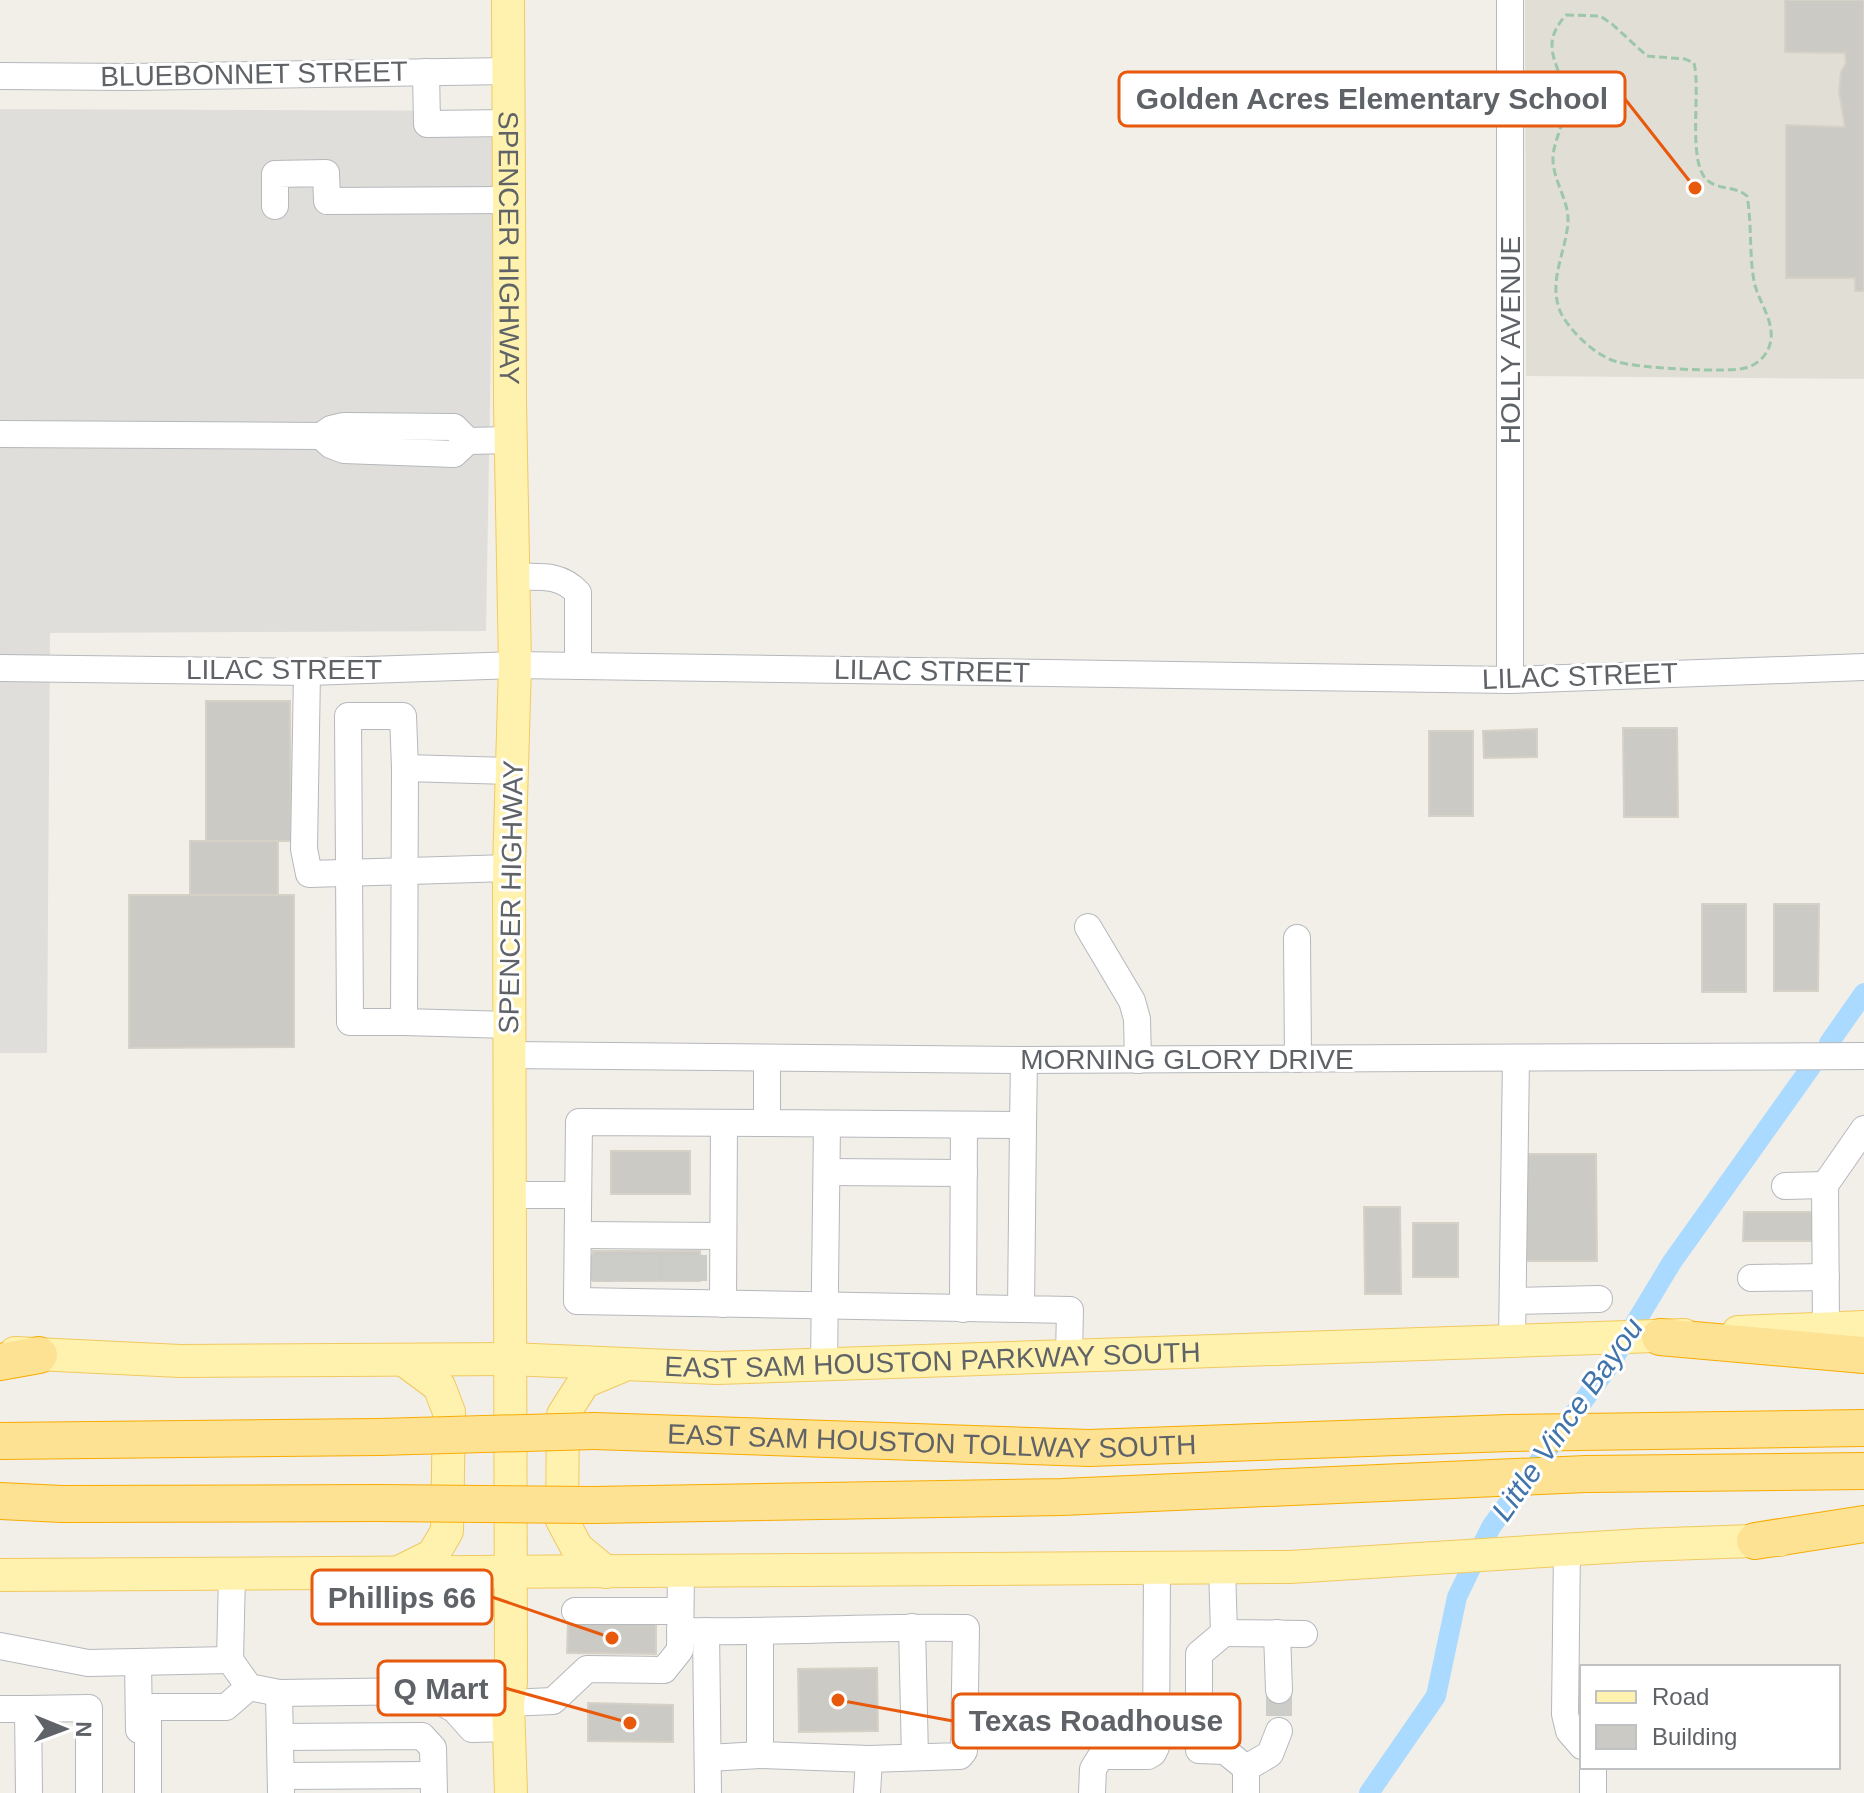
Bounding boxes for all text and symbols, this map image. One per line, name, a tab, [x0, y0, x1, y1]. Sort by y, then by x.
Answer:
street label: BLUEBONNET STREET	[100, 56, 408, 92]
callout: Golden Acres Elementary School	[1119, 72, 1625, 126]
text: Golden Acres Elementary School	[1136, 82, 1608, 115]
street label: SPENCER HIGHWAY	[493, 111, 525, 385]
street label: HOLLY AVENUE	[1495, 236, 1526, 444]
street label: LILAC STREET	[186, 654, 382, 685]
street label: LILAC STREET	[834, 654, 1030, 688]
street label: LILAC STREET	[1481, 657, 1679, 695]
street label: SPENCER HIGHWAY	[493, 760, 529, 1034]
street label: MORNING GLORY DRIVE	[1020, 1044, 1354, 1075]
water label: Little Vince Bayou	[1485, 1311, 1649, 1527]
street label: EAST SAM HOUSTON PARKWAY SOUTH	[664, 1336, 1201, 1384]
street label: EAST SAM HOUSTON TOLLWAY SOUTH	[667, 1418, 1197, 1464]
callout: Phillips 66	[312, 1570, 492, 1624]
text: Phillips 66	[328, 1581, 476, 1614]
callout: Q Mart	[378, 1661, 505, 1715]
legend	[1580, 1665, 1840, 1769]
text: Q Mart	[393, 1672, 489, 1705]
text: Road	[1652, 1683, 1709, 1710]
north arrow	[24, 1689, 104, 1769]
callout: Texas Roadhouse	[953, 1694, 1240, 1748]
text: Texas Roadhouse	[969, 1704, 1223, 1737]
text: N	[71, 1721, 96, 1738]
text: Building	[1652, 1723, 1737, 1750]

